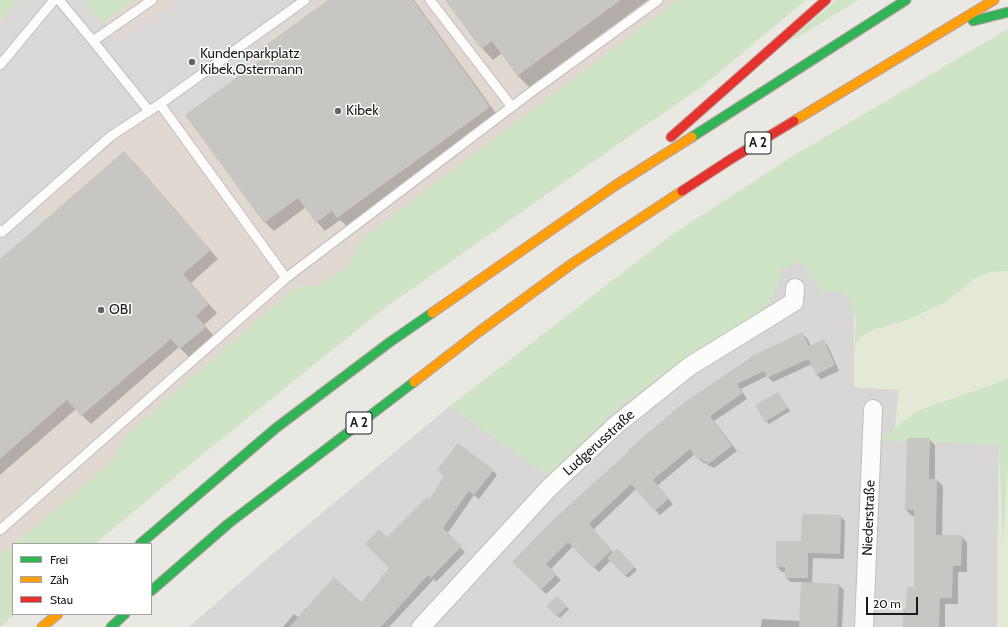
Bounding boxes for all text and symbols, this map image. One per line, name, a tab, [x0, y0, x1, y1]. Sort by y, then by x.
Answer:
place label: Kundenparkplatz Kibek,Ostermann	[200, 46, 303, 78]
marker: Kundenparkplatz Kibek,Ostermann	[187, 57, 197, 67]
place label: Kibek	[346, 103, 378, 119]
marker: Kibek	[333, 106, 343, 116]
road number: A 2	[745, 132, 771, 154]
place label: OBI	[109, 302, 132, 318]
marker: OBI	[96, 305, 106, 315]
street label: Ludgerusstraße	[560, 406, 638, 480]
road number: A 2	[346, 412, 372, 434]
street label: Niederstraße	[859, 480, 879, 556]
legend	[12, 543, 152, 615]
text: Frei	[50, 552, 68, 567]
text: Zäh	[50, 572, 69, 587]
scale bar	[868, 589, 920, 615]
text: Stau	[50, 592, 73, 607]
text: 20 m	[873, 596, 901, 611]

